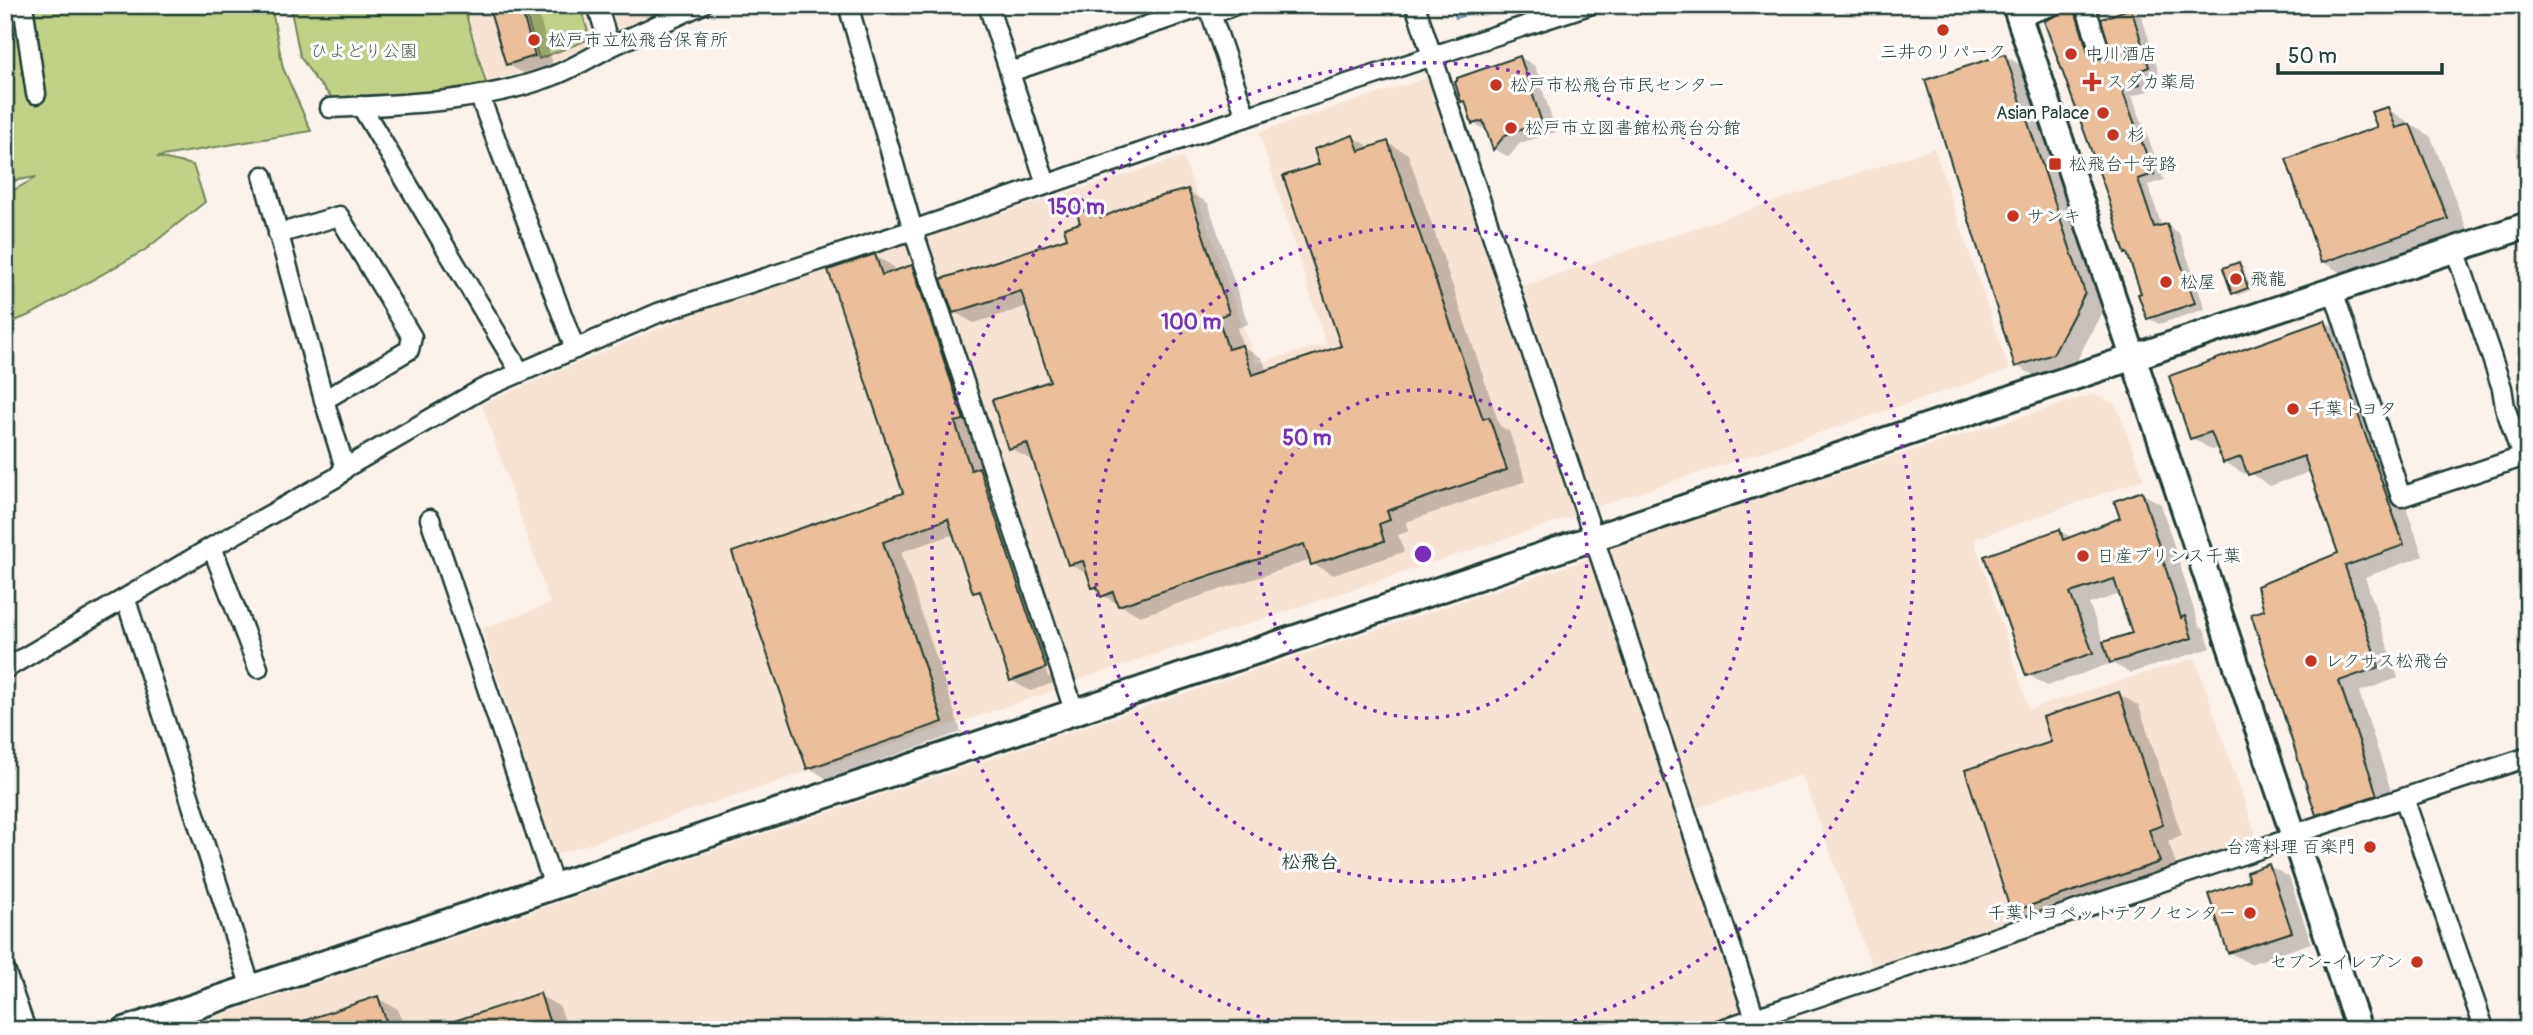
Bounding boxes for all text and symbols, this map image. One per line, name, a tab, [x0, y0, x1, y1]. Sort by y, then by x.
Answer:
marker: 三井のリパーク	[1935, 22, 1951, 38]
place label: 松戸市立松飛台保育所	[548, 29, 728, 52]
marker: 松戸市立松飛台保育所	[526, 32, 542, 48]
scale bar	[2278, 32, 2442, 76]
park label: ひよどり公園	[310, 40, 418, 63]
place label: 三井のリパーク	[1880, 41, 2006, 64]
place label: 中川酒店	[2085, 43, 2157, 66]
text: 50 m	[2288, 43, 2337, 70]
marker: 中川酒店	[2063, 46, 2079, 62]
place label: スダカ薬局	[2106, 71, 2196, 94]
place label: 松戸市松飛台市民センター	[1510, 74, 1725, 97]
marker: スダカ薬局	[2084, 74, 2100, 90]
marker: 松戸市松飛台市民センター	[1488, 77, 1504, 93]
place label: Asian Palace	[1996, 102, 2089, 125]
marker: Asian Palace	[2095, 105, 2111, 121]
place label: 松戸市立図書館松飛台分館	[1525, 117, 1741, 140]
marker: 松戸市立図書館松飛台分館	[1503, 120, 1519, 136]
place label: 杉	[2127, 124, 2145, 147]
marker: 杉	[2105, 127, 2121, 143]
place label: 松飛台十字路	[2069, 153, 2177, 176]
marker: 松飛台十字路	[2047, 156, 2063, 172]
text: 150 m	[1047, 194, 1105, 221]
place label: サンキ	[2027, 205, 2081, 228]
marker: サンキ	[2005, 208, 2021, 224]
place label: 飛龍	[2250, 268, 2286, 291]
place label: 松屋	[2180, 271, 2216, 294]
marker: 飛龍	[2228, 271, 2244, 287]
marker: 松屋	[2158, 274, 2174, 290]
text: 100 m	[1161, 309, 1221, 336]
place label: 千葉トヨタ	[2307, 398, 2397, 421]
marker: 千葉トヨタ	[2285, 401, 2301, 417]
text: 50 m	[1283, 425, 1332, 452]
centre of rings	[1411, 542, 1435, 566]
place label: 日産プリンス千葉	[2097, 545, 2241, 568]
marker: 日産プリンス千葉	[2075, 548, 2091, 564]
place label: レクサス松飛台	[2325, 650, 2450, 673]
marker: レクサス松飛台	[2303, 653, 2319, 669]
place label: 台湾料理 百楽門	[2226, 836, 2356, 859]
marker: 台湾料理 百楽門	[2362, 839, 2378, 855]
district label: 松飛台	[1281, 850, 1339, 874]
place label: 千葉トヨペットテクノセンター	[1987, 902, 2236, 925]
marker: 千葉トヨペットテクノセンター	[2242, 905, 2258, 921]
place label: セブン-イレブン	[2269, 951, 2403, 974]
marker: セブン-イレブン	[2409, 954, 2425, 970]

